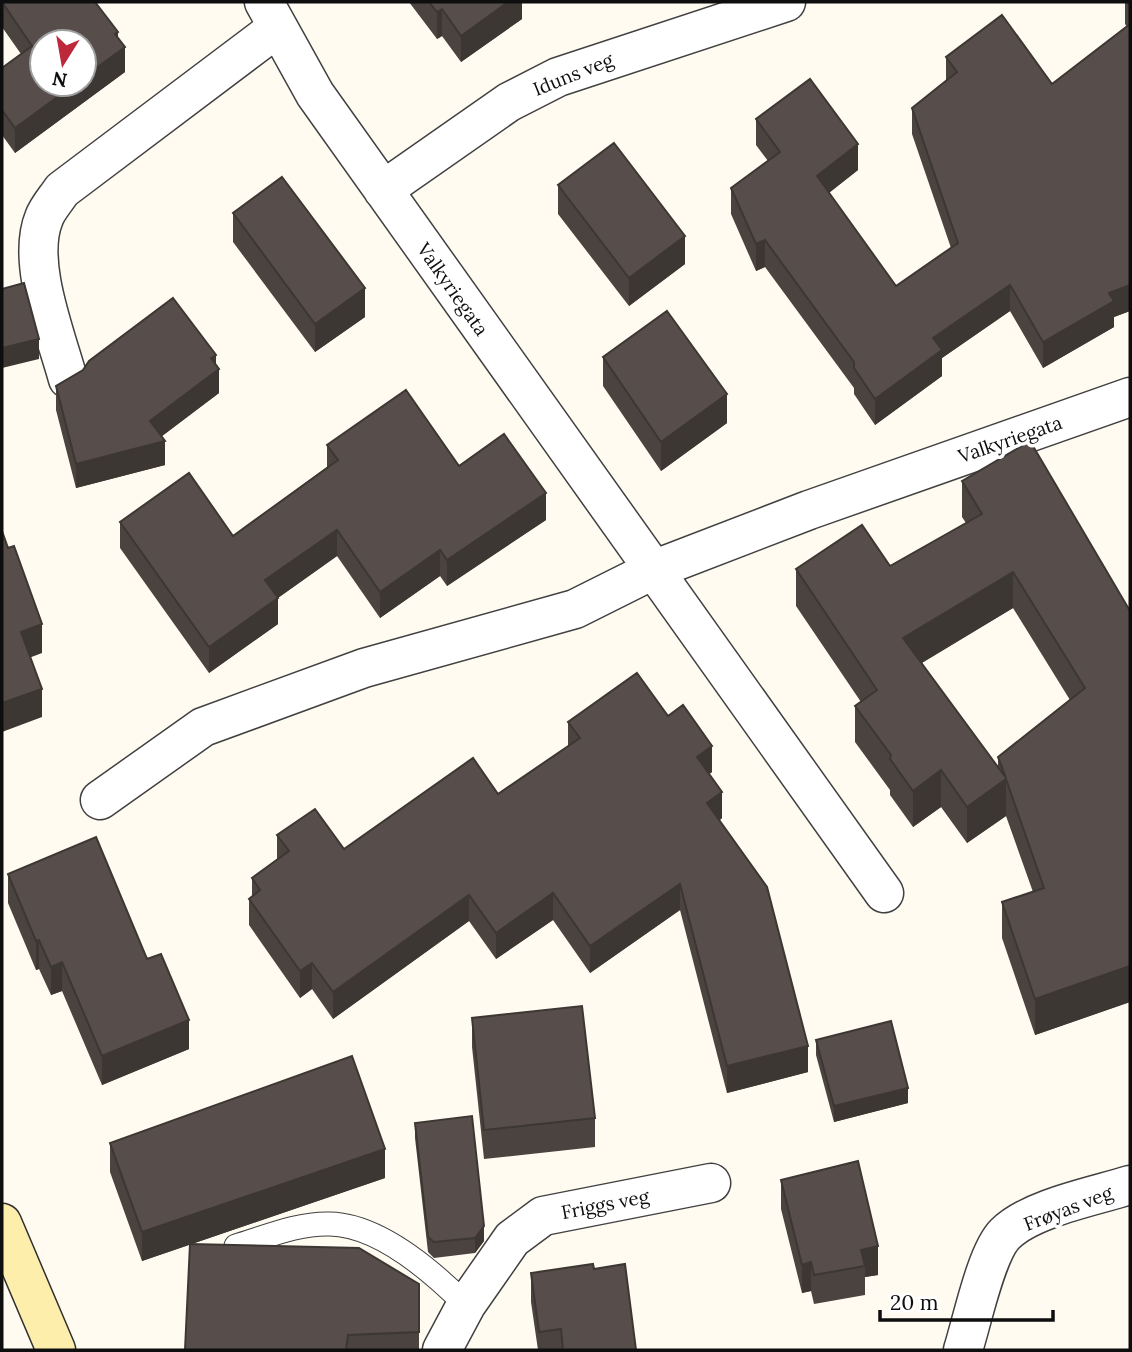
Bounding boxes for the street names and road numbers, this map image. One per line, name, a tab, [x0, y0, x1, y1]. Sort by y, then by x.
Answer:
street label: Iduns veg	[529, 47, 617, 101]
street label: Valkyriegata	[412, 237, 494, 340]
street label: Valkyriegata	[954, 410, 1065, 468]
street label: Frøyas veg	[1020, 1180, 1116, 1236]
street label: Friggs veg	[559, 1184, 651, 1224]

